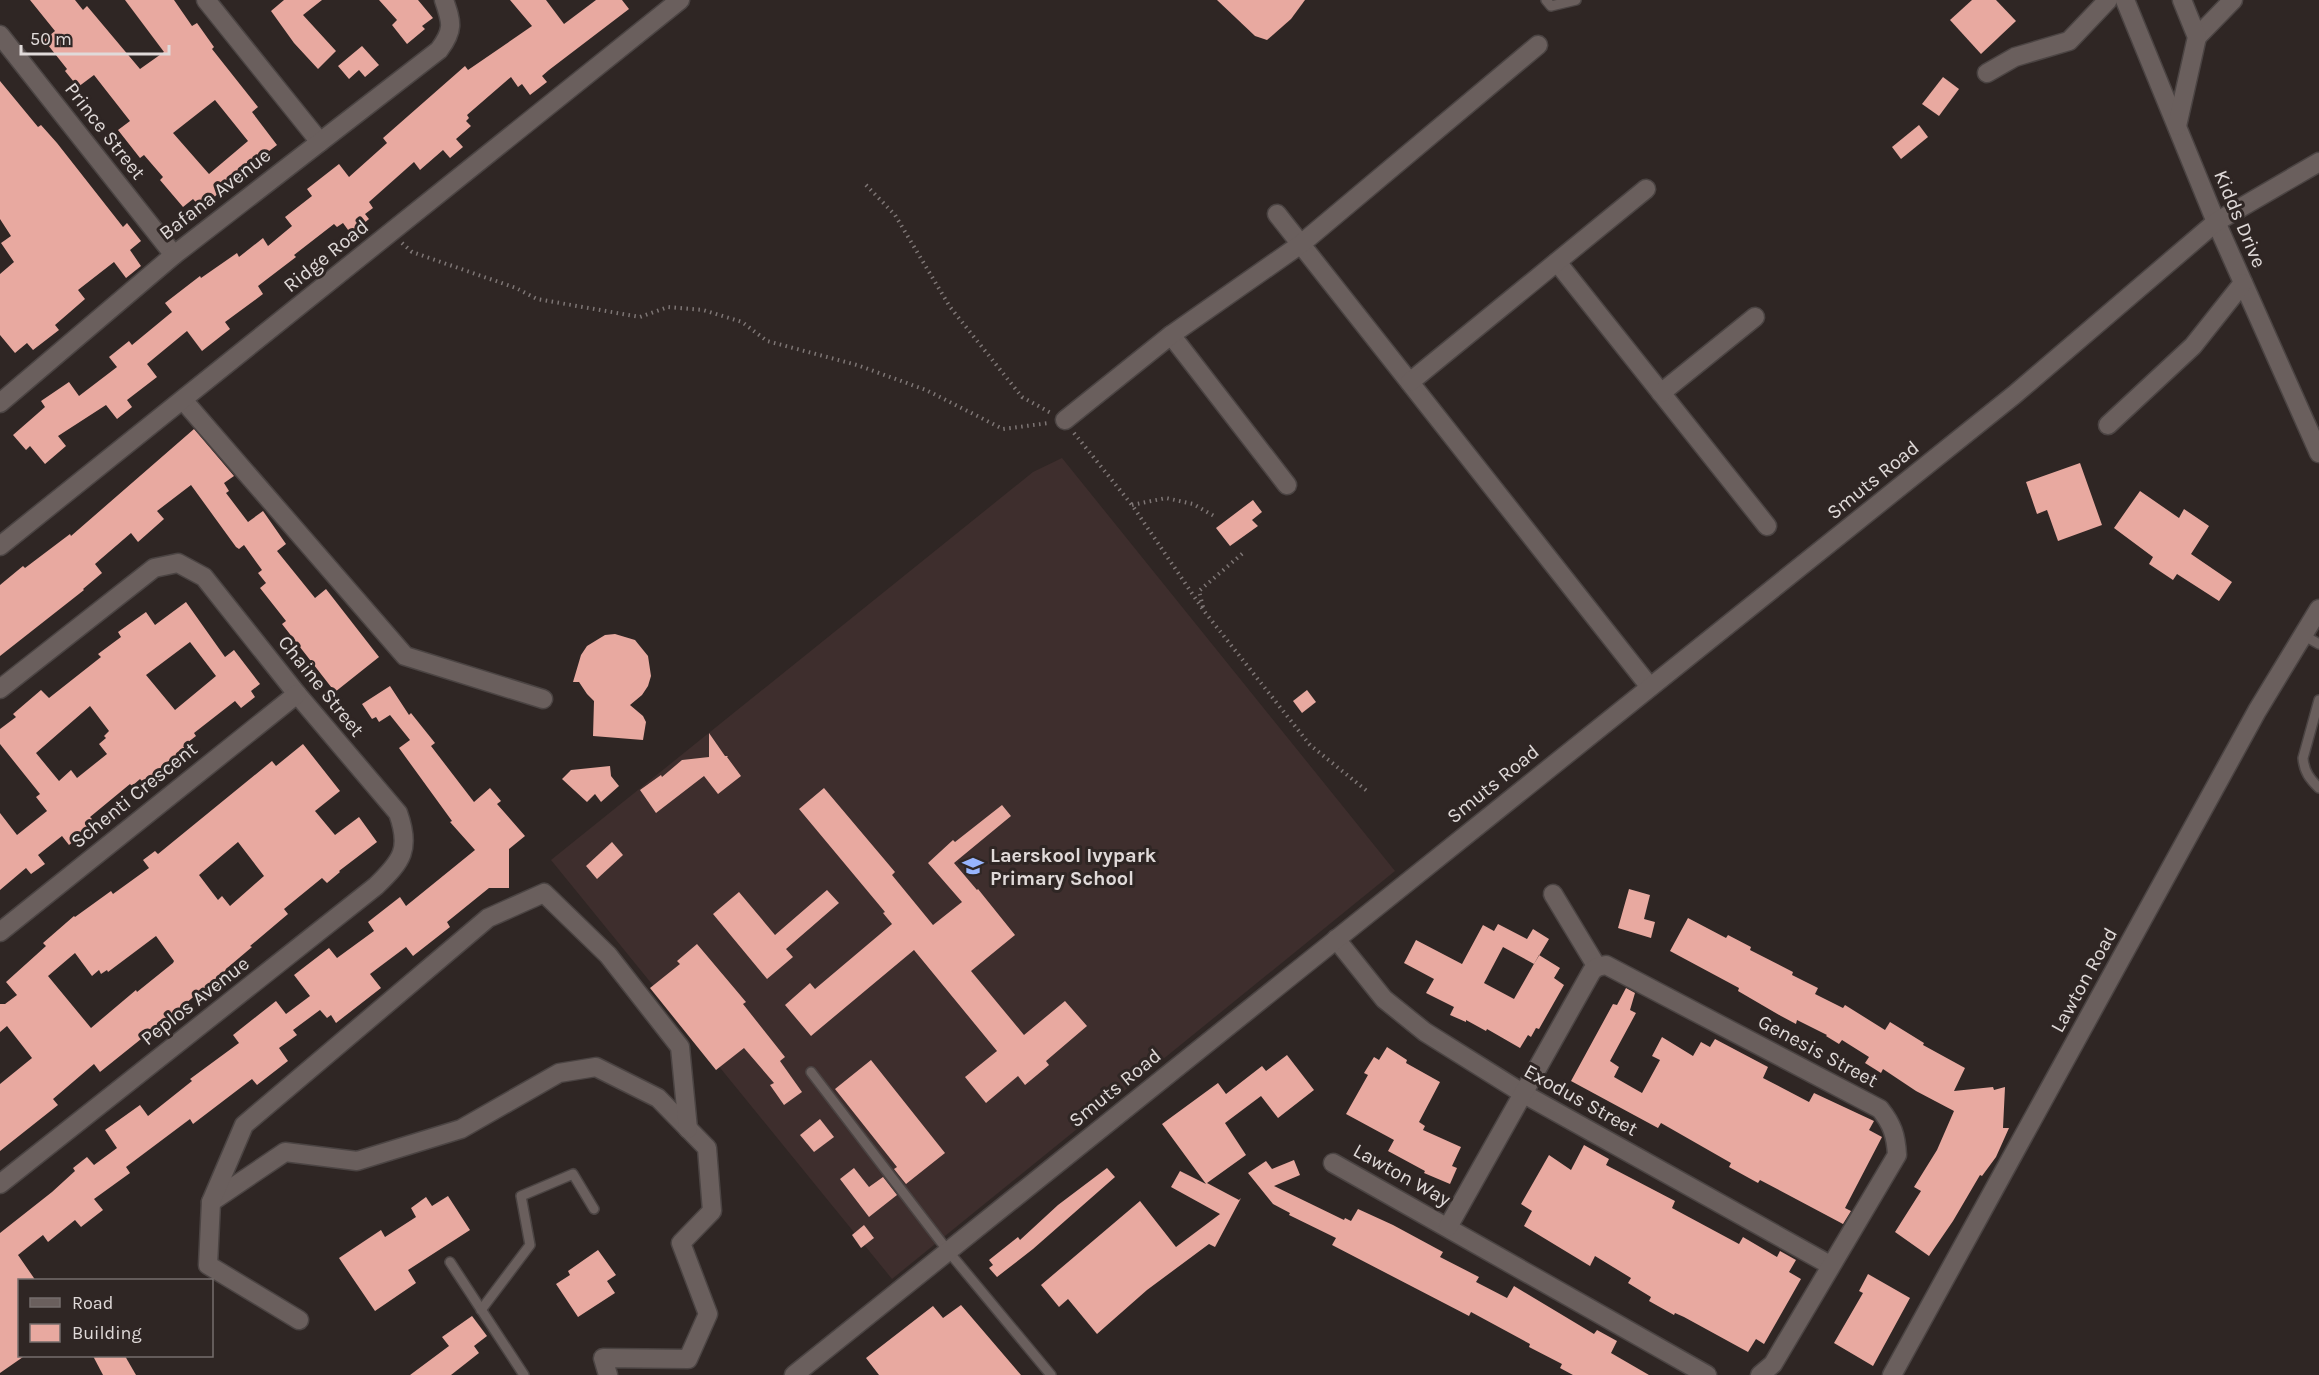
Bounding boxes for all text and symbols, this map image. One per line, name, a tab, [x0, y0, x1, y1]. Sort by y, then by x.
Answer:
scale bar	[21, 18, 170, 56]
text: 50 m	[30, 28, 72, 50]
street label: Prince Street	[60, 78, 150, 184]
street label: Bafana Avenue	[155, 143, 275, 245]
street label: Kidds Drive	[2209, 167, 2271, 271]
street label: Ridge Road	[279, 215, 373, 297]
street label: Smuts Road	[1822, 436, 1924, 524]
street label: Chaine Street	[273, 631, 369, 742]
street label: Schenti Crescent	[66, 737, 202, 853]
street label: Smuts Road	[1442, 740, 1544, 828]
place label: Laerskool Ivypark Primary School	[990, 844, 1156, 890]
school or university icon: Laerskool Ivypark Primary School	[961, 854, 985, 878]
street label: Lawton Road	[2046, 924, 2122, 1036]
street label: Peplos Avenue	[136, 952, 254, 1050]
street label: Genesis Street	[1754, 1010, 1882, 1092]
street label: Smuts Road	[1064, 1044, 1166, 1132]
street label: Exodus Street	[1520, 1059, 1642, 1141]
street label: Lawton Way	[1349, 1139, 1455, 1211]
legend	[18, 1279, 213, 1357]
text: Road	[72, 1292, 113, 1314]
text: Building	[72, 1322, 142, 1344]

